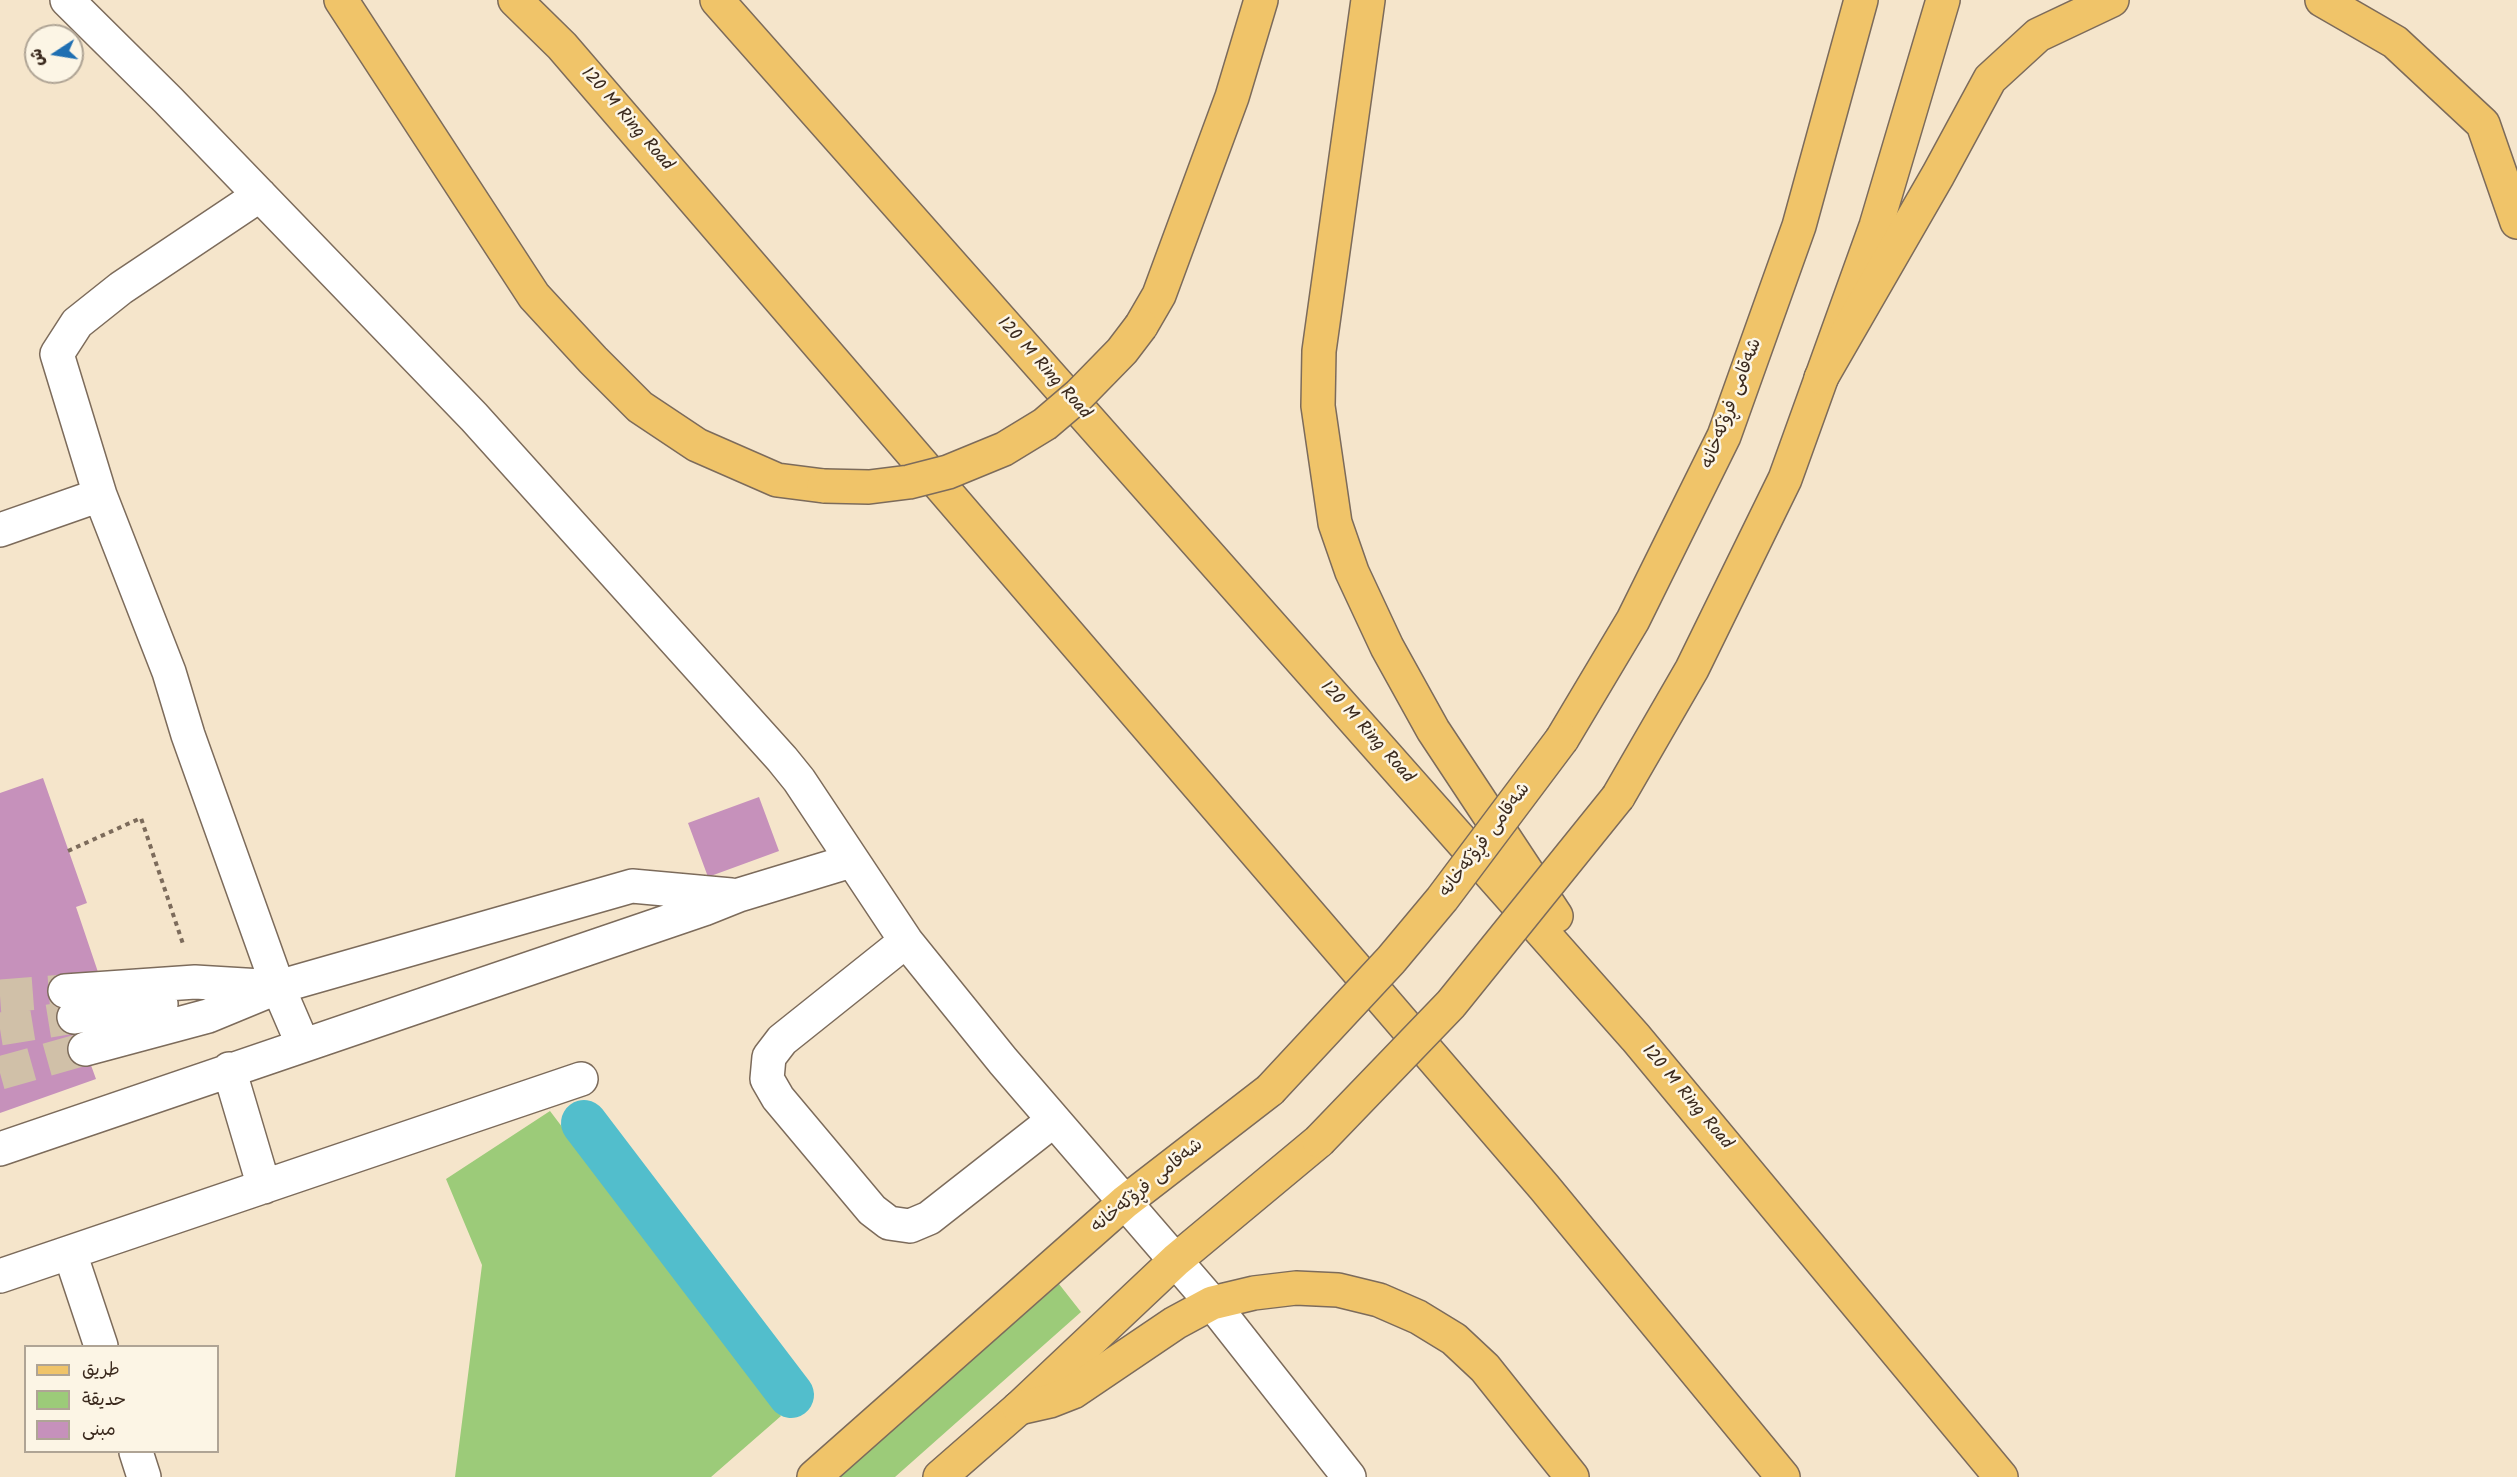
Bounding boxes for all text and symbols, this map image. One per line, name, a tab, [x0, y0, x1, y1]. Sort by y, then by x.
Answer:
north arrow	[24, 24, 84, 84]
text: ش	[24, 46, 52, 69]
street label: 120 M Ring Road	[575, 64, 677, 176]
street label: 120 M Ring Road	[991, 313, 1095, 425]
street label: شەقامی فڕۆکەخانە	[1698, 336, 1768, 472]
street label: 120 M Ring Road	[1314, 677, 1418, 789]
street label: شەقامی فڕۆکەخانە	[1436, 780, 1536, 902]
street label: 120 M Ring Road	[1636, 1041, 1736, 1155]
street label: شەقامی فڕۆکەخانە	[1088, 1135, 1208, 1239]
legend	[24, 1345, 219, 1453]
text: طريق	[82, 1356, 120, 1385]
text: حديقة	[82, 1386, 126, 1415]
text: مبنى	[82, 1416, 116, 1445]

